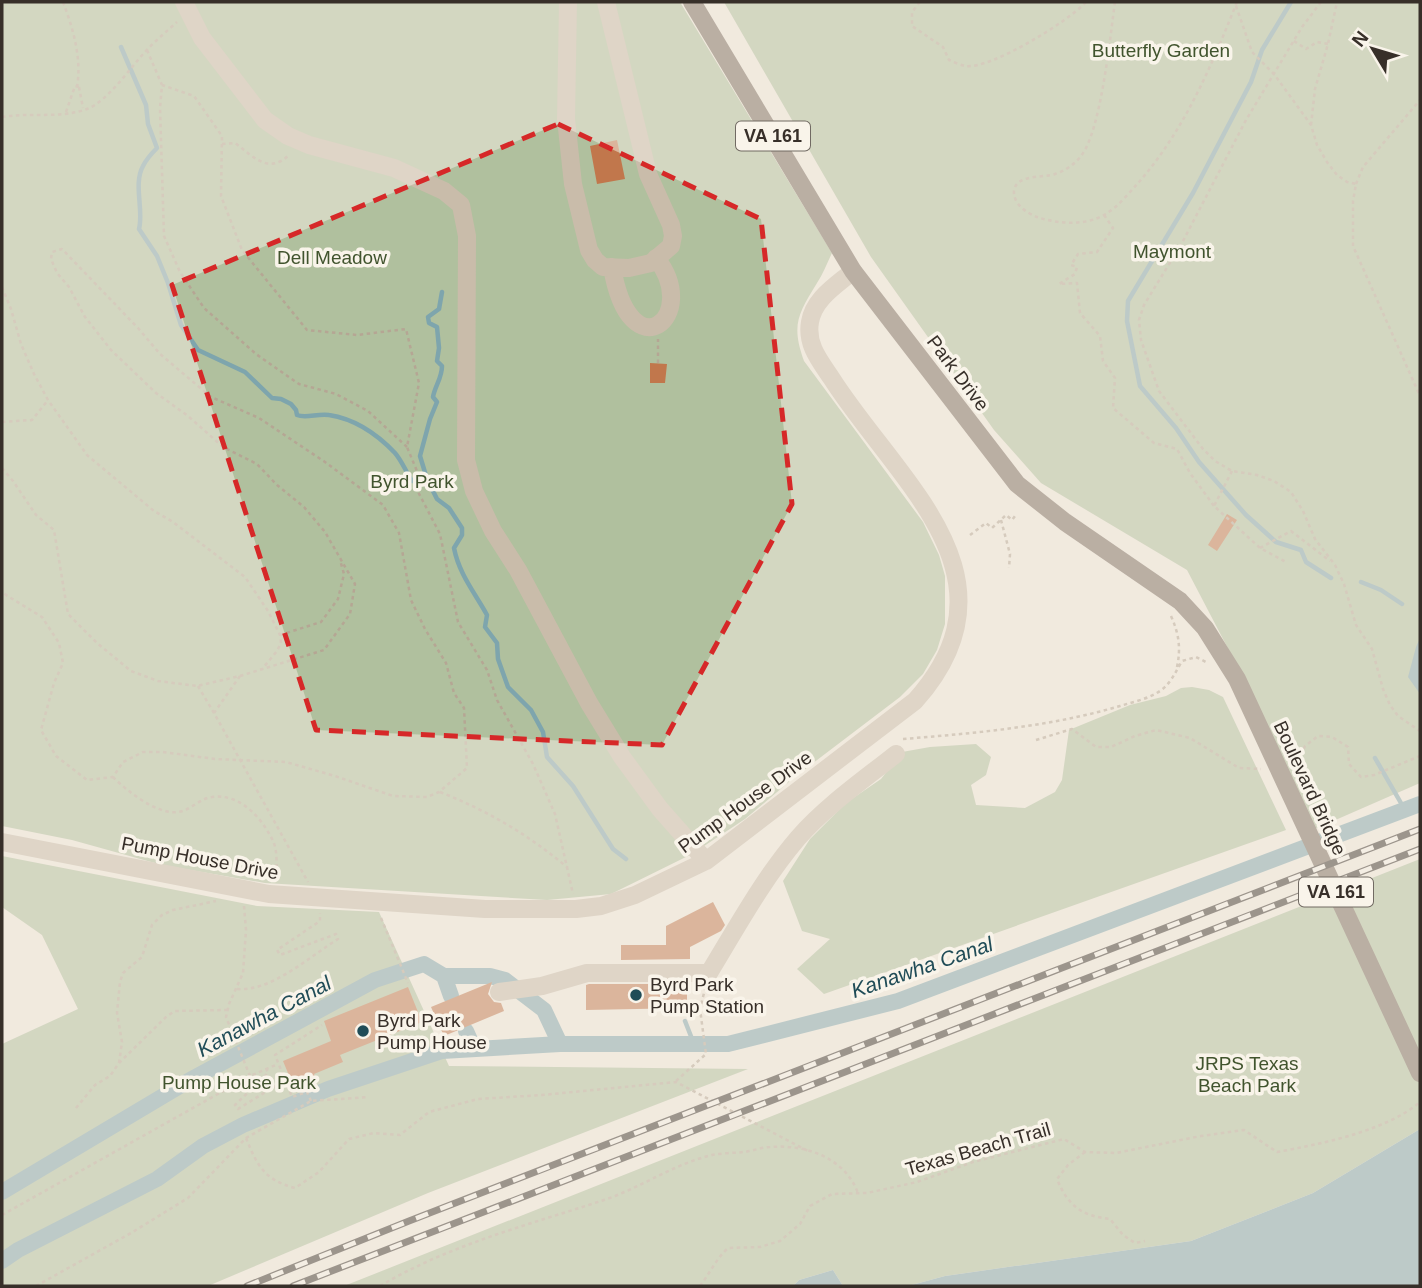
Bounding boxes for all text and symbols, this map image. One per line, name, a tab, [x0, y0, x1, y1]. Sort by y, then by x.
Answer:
north arrow	[1338, 14, 1408, 84]
text: N	[1347, 27, 1372, 51]
park label: Butterfly Garden	[1092, 40, 1230, 61]
road number: VA 161	[736, 121, 810, 150]
park label: Maymont	[1133, 241, 1212, 262]
park label: Dell Meadow	[277, 247, 387, 268]
street label: Park Drive	[923, 331, 993, 415]
park label: Byrd Park	[370, 471, 454, 492]
street label: Boulevard Bridge	[1270, 718, 1350, 858]
street label: Pump House Drive	[674, 747, 816, 857]
street label: Pump House Drive	[120, 832, 280, 884]
road number: VA 161	[1299, 878, 1373, 906]
water label: Kanawha Canal	[848, 932, 997, 1002]
water label: Kanawha Canal	[193, 970, 336, 1061]
place label: Byrd Park Pump Station	[650, 974, 764, 1017]
marker: Byrd Park Pump Station	[628, 987, 644, 1003]
place label: Byrd Park Pump House	[377, 1010, 487, 1053]
marker: Byrd Park Pump House	[355, 1023, 371, 1039]
park label: JRPS Texas Beach Park	[1195, 1053, 1299, 1096]
park label: Pump House Park	[162, 1072, 317, 1093]
street label: Texas Beach Trail	[903, 1118, 1053, 1180]

